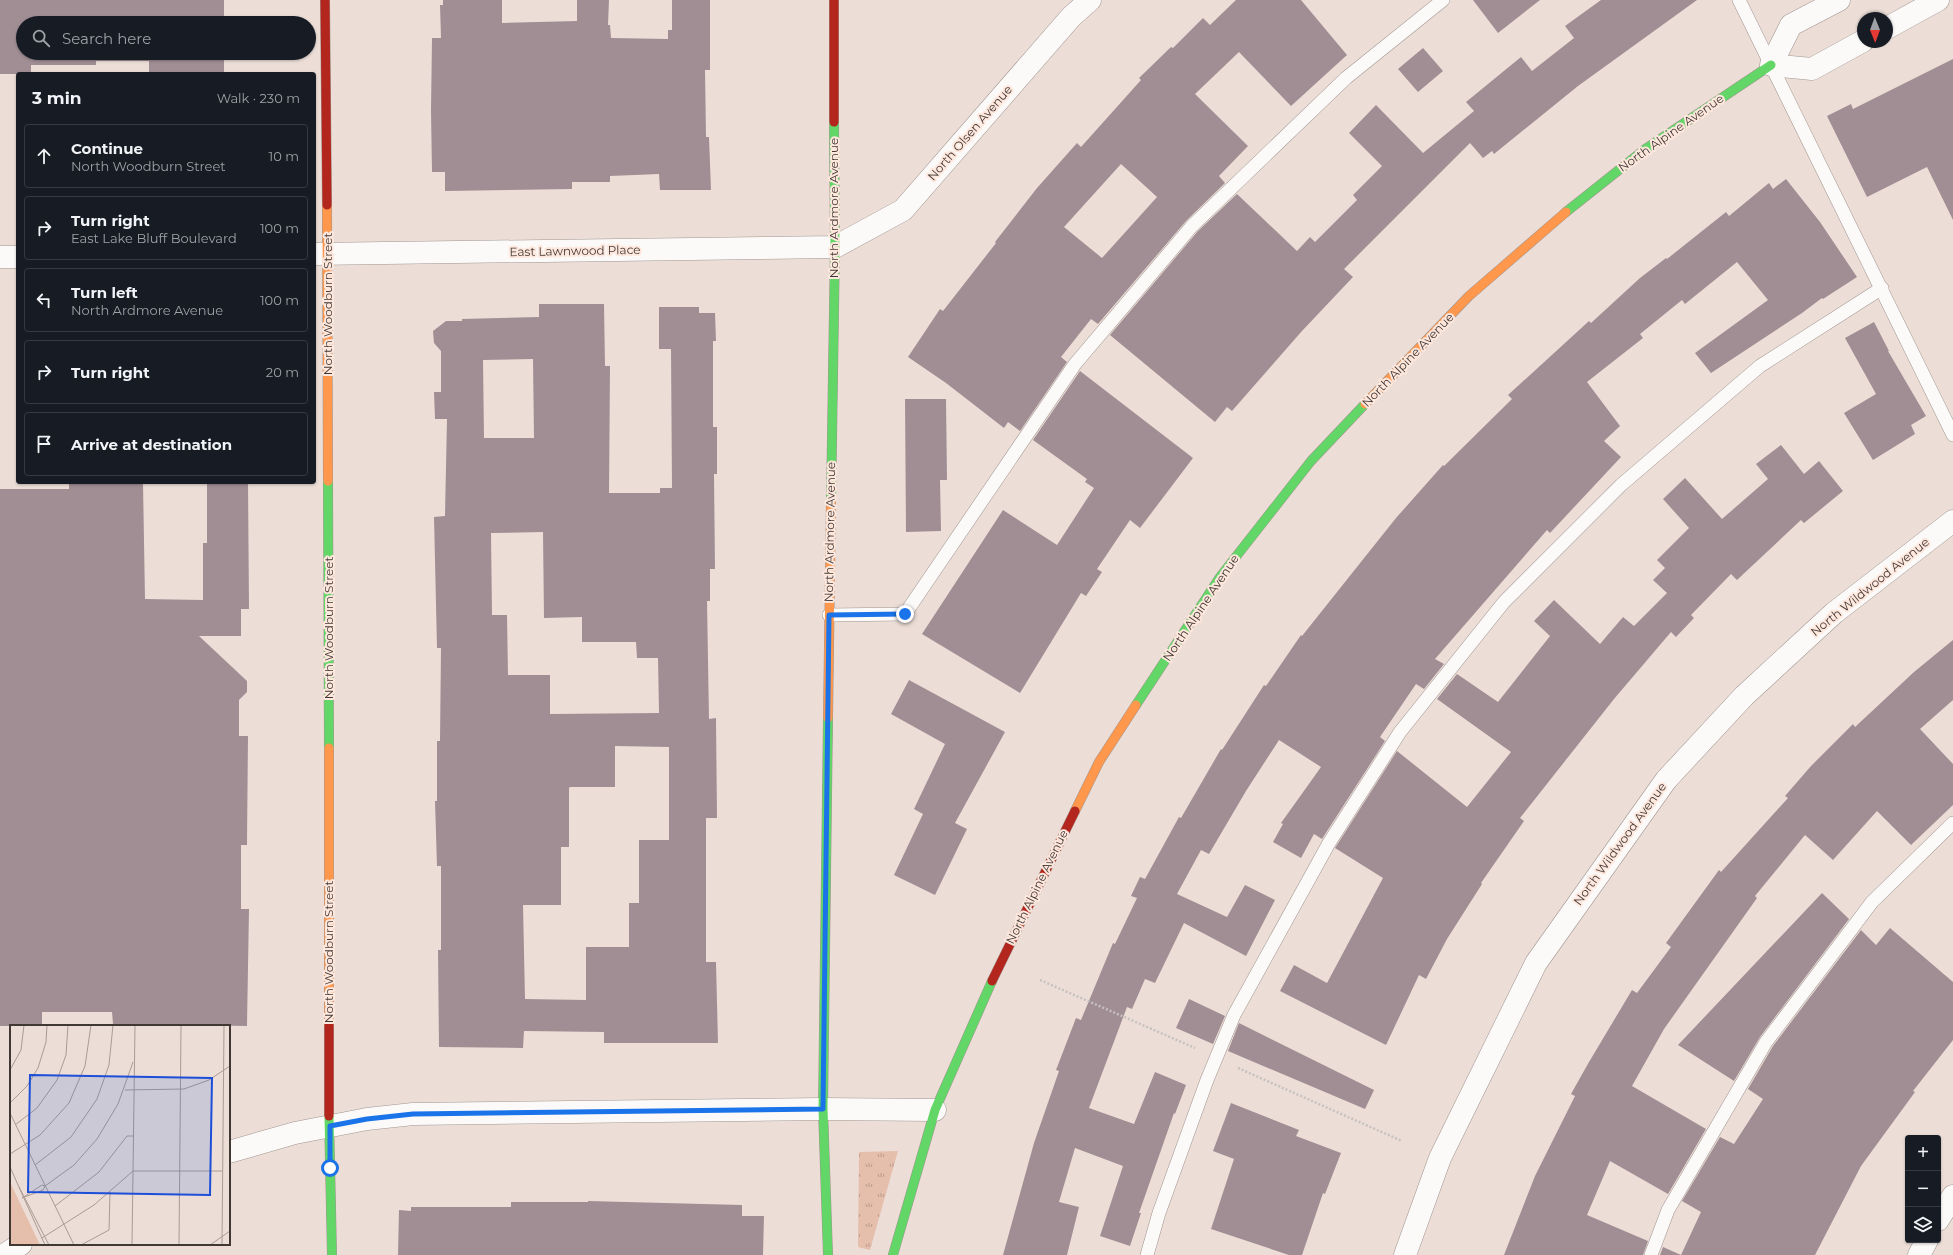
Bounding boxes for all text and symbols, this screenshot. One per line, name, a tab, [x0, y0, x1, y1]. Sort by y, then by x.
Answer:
north arrow	[1857, 12, 1893, 48]
search box	[16, 16, 316, 60]
icon: search	[30, 27, 52, 49]
text: Search here	[62, 29, 151, 48]
street label: North Olsen Avenue	[924, 82, 1015, 183]
text: 3 min	[32, 88, 82, 108]
text: Walk · 230 m	[217, 90, 300, 106]
street label: North Alpine Avenue	[1615, 90, 1726, 175]
street label: North Ardmore Avenue	[826, 138, 841, 278]
text: Continue	[71, 139, 143, 158]
icon: ahead	[33, 145, 55, 167]
text: 10 m	[269, 148, 299, 164]
text: North Woodburn Street	[71, 158, 226, 174]
text: Turn right	[71, 211, 150, 230]
icon: right	[33, 217, 55, 239]
text: 100 m	[260, 220, 299, 236]
text: East Lake Bluff Boulevard	[71, 230, 237, 246]
street label: North Woodburn Street	[320, 233, 335, 375]
street label: East Lawnwood Place	[509, 242, 641, 259]
text: Turn left	[71, 283, 138, 302]
icon: left	[33, 289, 55, 311]
text: 100 m	[260, 292, 299, 308]
text: North Ardmore Avenue	[71, 302, 223, 318]
street label: North Alpine Avenue	[1359, 309, 1457, 410]
icon: right	[33, 361, 55, 383]
text: Turn right	[71, 363, 150, 382]
text: 20 m	[266, 364, 299, 380]
icon: arrive	[33, 433, 55, 455]
text: Arrive at destination	[71, 435, 232, 454]
street label: North Ardmore Avenue	[821, 462, 838, 602]
street label: North Wildwood Avenue	[1807, 534, 1932, 639]
street label: North Alpine Avenue	[1159, 552, 1242, 664]
street label: North Woodburn Street	[321, 557, 336, 699]
route end	[896, 605, 914, 623]
street label: North Wildwood Avenue	[1570, 779, 1669, 908]
street label: North Alpine Avenue	[1002, 827, 1071, 946]
street label: North Woodburn Street	[321, 881, 336, 1023]
inset map	[10, 1025, 230, 1245]
map controls	[1905, 1135, 1941, 1243]
button: +	[1905, 1135, 1941, 1171]
route start	[321, 1159, 339, 1177]
button: −	[1905, 1171, 1941, 1207]
button: layers	[1905, 1207, 1941, 1243]

